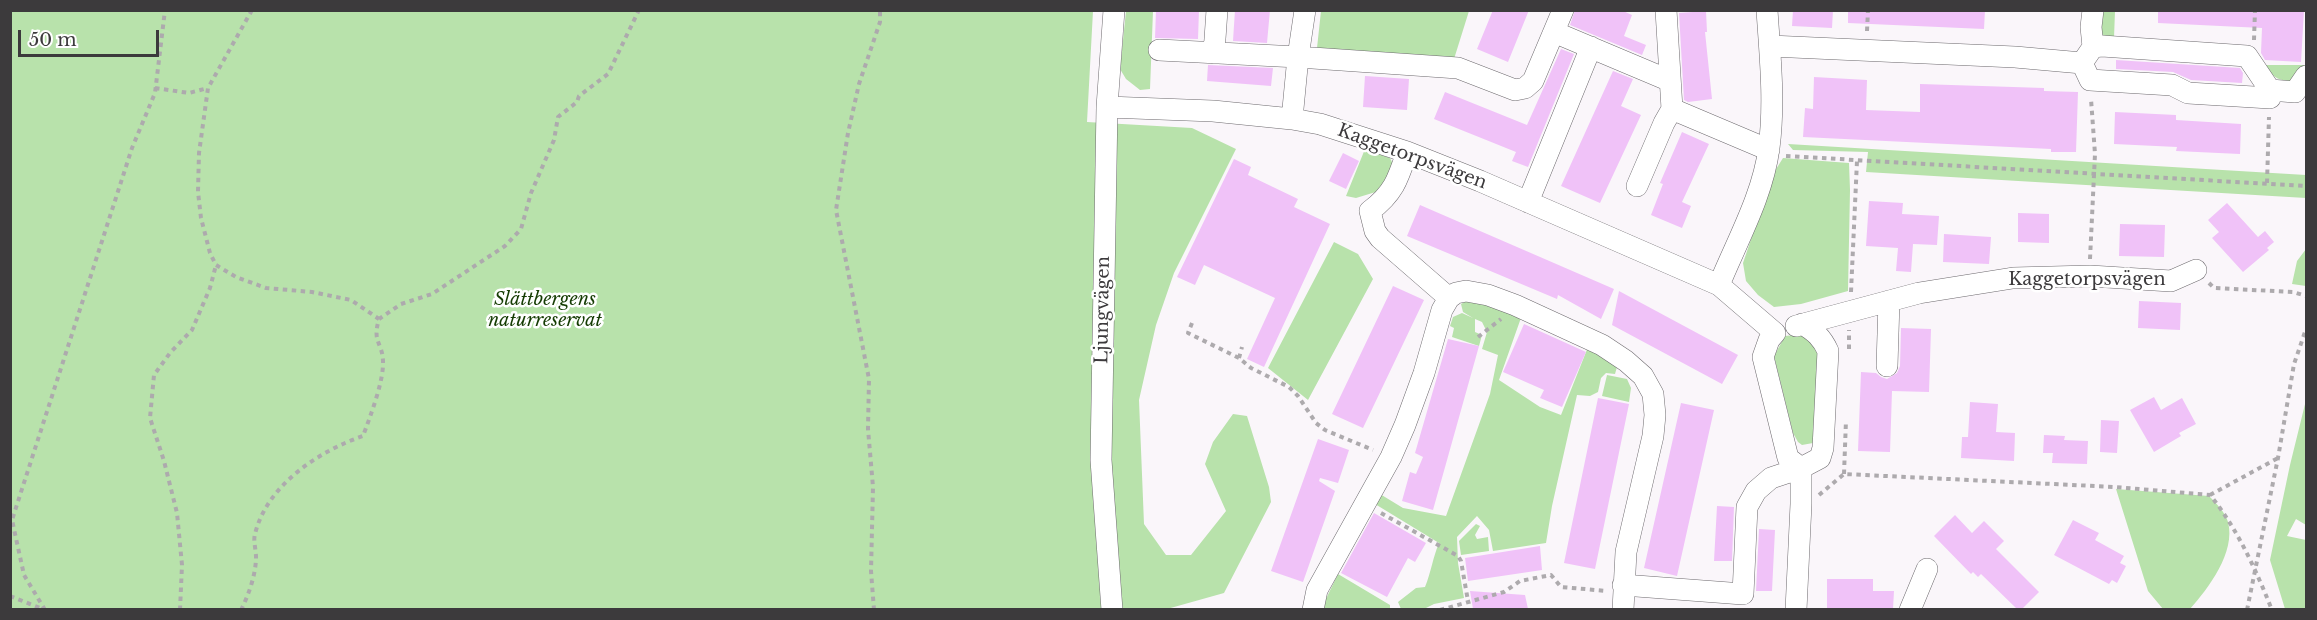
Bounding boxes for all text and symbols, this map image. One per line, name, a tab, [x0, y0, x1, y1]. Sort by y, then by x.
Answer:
scale bar	[21, 18, 162, 56]
text: 50 m	[29, 29, 77, 51]
street label: Kaggetorpsvägen	[1334, 120, 1490, 194]
street label: Ljungvägen	[1091, 256, 1115, 364]
street label: Kaggetorpsvägen	[2008, 269, 2166, 291]
park label: Slättbergens naturreservat	[488, 289, 602, 332]

